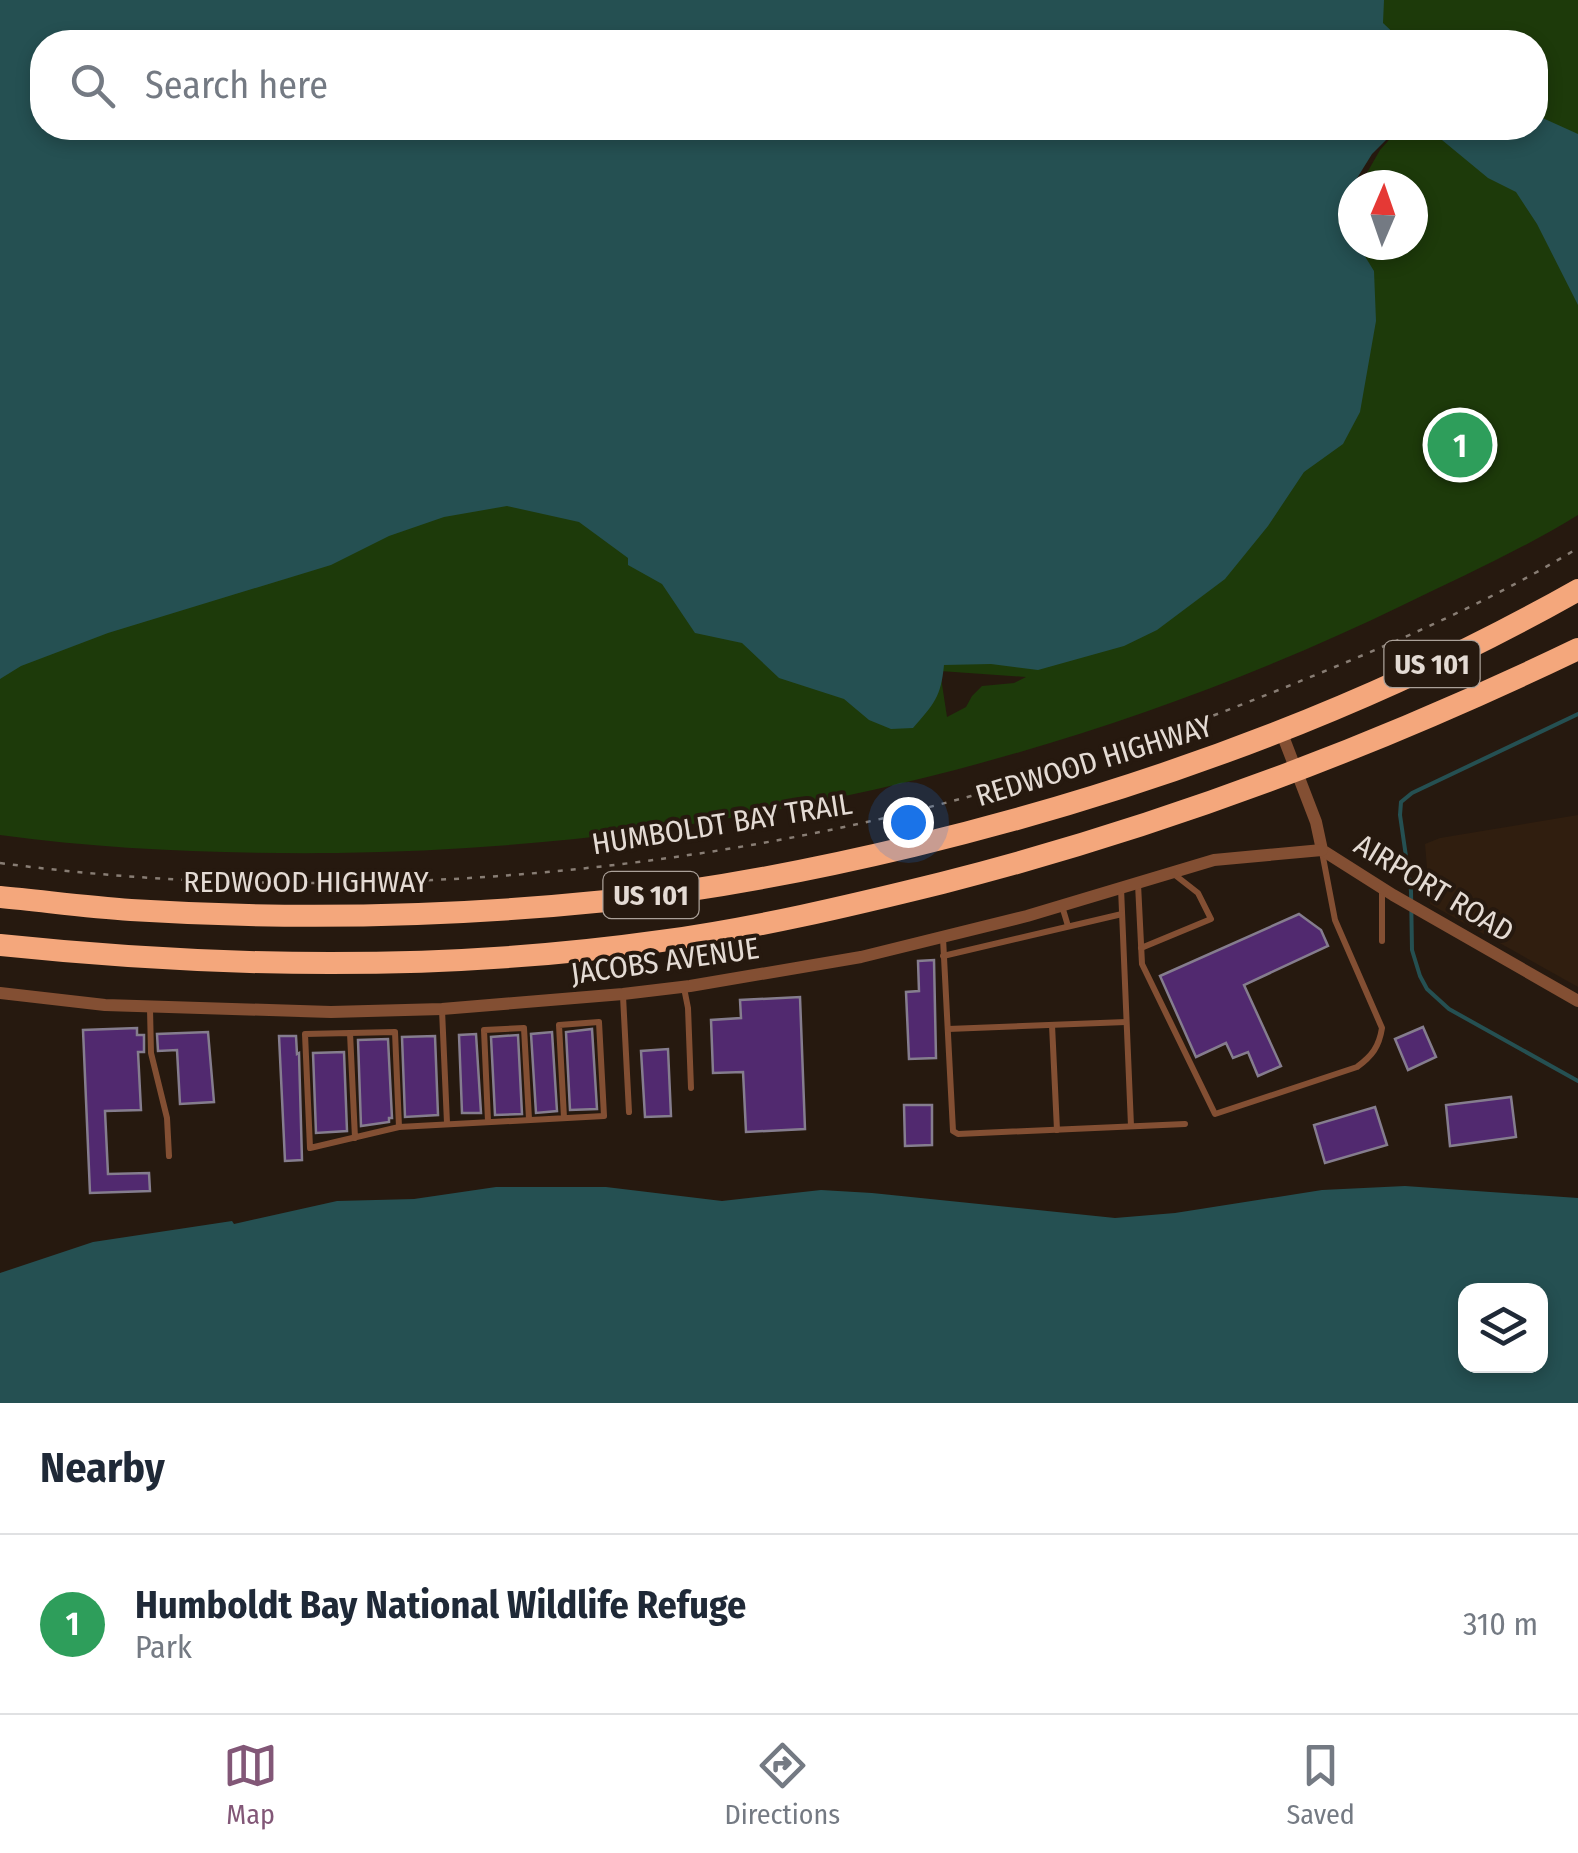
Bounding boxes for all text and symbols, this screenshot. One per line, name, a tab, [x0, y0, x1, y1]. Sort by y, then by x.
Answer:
search box	[30, 30, 1548, 140]
icon: search	[65, 58, 120, 113]
text: Search here	[145, 62, 328, 108]
north arrow	[1338, 170, 1428, 260]
pin: 1	[1428, 408, 1492, 482]
road number: US 101	[1384, 641, 1480, 687]
street label: REDWOOD HIGHWAY	[971, 708, 1217, 814]
street label: HUMBOLDT BAY TRAIL	[589, 786, 855, 862]
your location	[883, 797, 934, 848]
street label: AIRPORT ROAD	[1348, 826, 1520, 950]
street label: REDWOOD HIGHWAY	[183, 864, 429, 900]
road number: US 101	[604, 872, 698, 918]
street label: JACOBS AVENUE	[569, 930, 761, 992]
map controls	[1458, 1283, 1548, 1373]
button: layers	[1458, 1283, 1548, 1373]
text: Nearby	[40, 1443, 165, 1493]
text: Humboldt Bay National Wildlife Refuge	[135, 1582, 746, 1628]
text: 1	[66, 1605, 79, 1643]
text: 310 m	[1463, 1605, 1538, 1643]
text: Park	[135, 1628, 192, 1666]
tab: Map	[223, 1738, 278, 1831]
tab: Directions	[724, 1738, 840, 1831]
tab: Saved	[1286, 1738, 1355, 1831]

